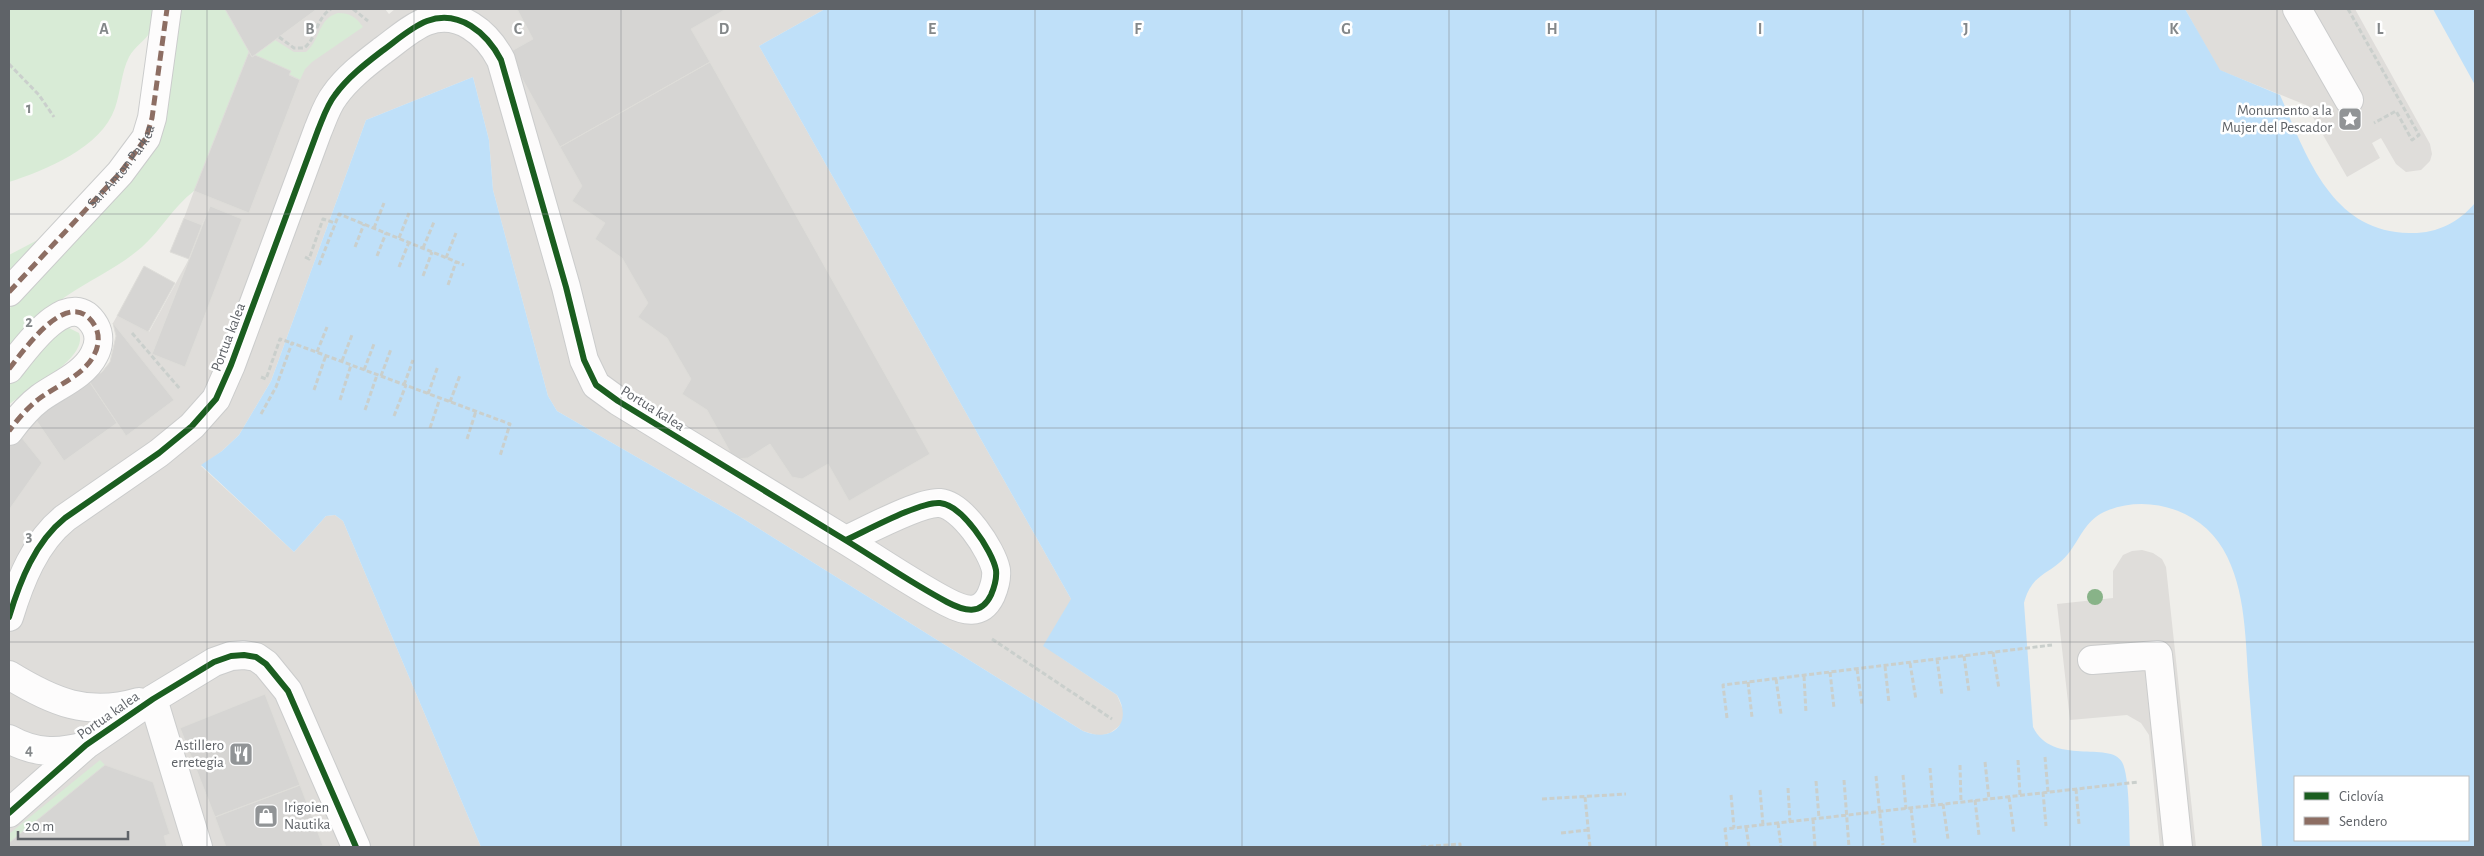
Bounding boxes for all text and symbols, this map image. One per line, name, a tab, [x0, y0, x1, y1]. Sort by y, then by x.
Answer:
text: A	[99, 21, 109, 37]
text: B	[305, 21, 315, 37]
text: C	[514, 21, 523, 37]
text: D	[719, 21, 730, 37]
text: E	[928, 21, 936, 37]
text: F	[1134, 21, 1142, 37]
text: G	[1341, 21, 1351, 37]
text: H	[1546, 21, 1558, 37]
text: I	[1758, 21, 1762, 37]
text: J	[1963, 21, 1969, 37]
text: K	[2169, 21, 2179, 37]
text: L	[2377, 21, 2384, 37]
text: 1	[26, 100, 32, 116]
place label: Monumento a la Mujer del Pescador	[2222, 103, 2332, 135]
place icon: Monumento a la Mujer del Pescador	[2337, 106, 2363, 132]
street label: San Anton Parkea	[84, 123, 158, 211]
street label: Portua kalea	[209, 301, 248, 374]
text: 2	[25, 314, 33, 330]
street label: Portua kalea	[618, 383, 687, 434]
text: 3	[26, 528, 33, 544]
street label: Portua kalea	[74, 689, 142, 742]
place label: Astillero erretegia	[171, 738, 224, 770]
restaurant icon: Astillero erretegia	[228, 741, 254, 767]
text: 4	[25, 742, 33, 758]
legend	[2294, 776, 2469, 841]
text: Ciclovía	[2339, 789, 2384, 804]
place label: Irigoien Nautika	[284, 800, 330, 832]
shop icon: Irigoien Nautika	[253, 803, 279, 829]
scale bar	[18, 808, 128, 840]
text: Sendero	[2339, 814, 2387, 829]
text: 20 m	[25, 819, 54, 834]

